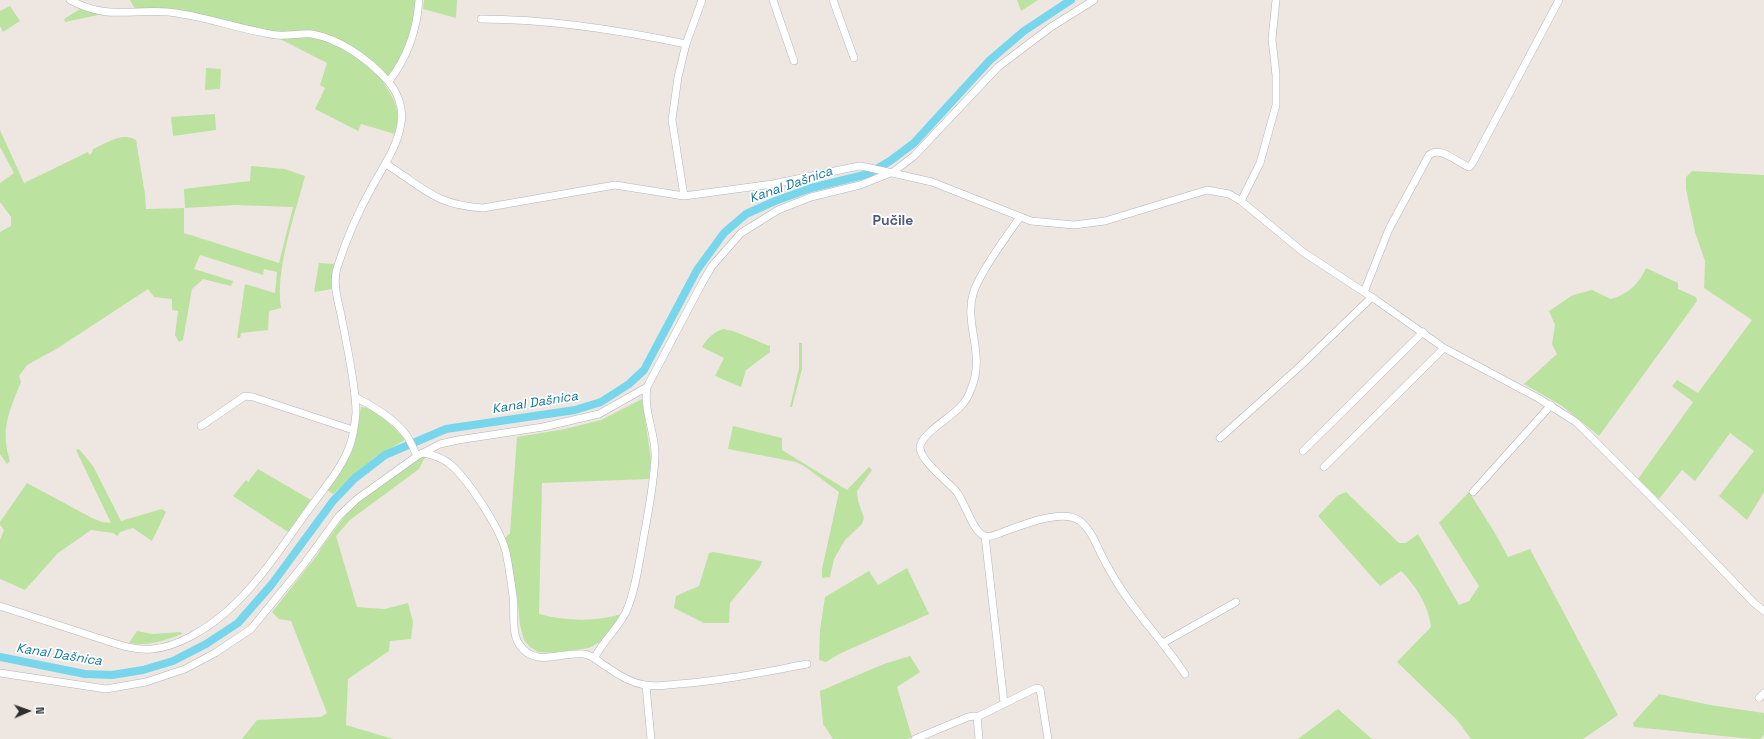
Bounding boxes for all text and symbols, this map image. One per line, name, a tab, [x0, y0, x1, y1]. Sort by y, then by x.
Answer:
water label: Kanal Dašnica	[747, 164, 835, 206]
district label: Pučile	[873, 213, 913, 229]
water label: Kanal Dašnica	[491, 389, 579, 417]
water label: Kanal Dašnica	[15, 641, 103, 669]
north arrow	[8, 691, 48, 731]
text: N	[33, 707, 47, 715]

